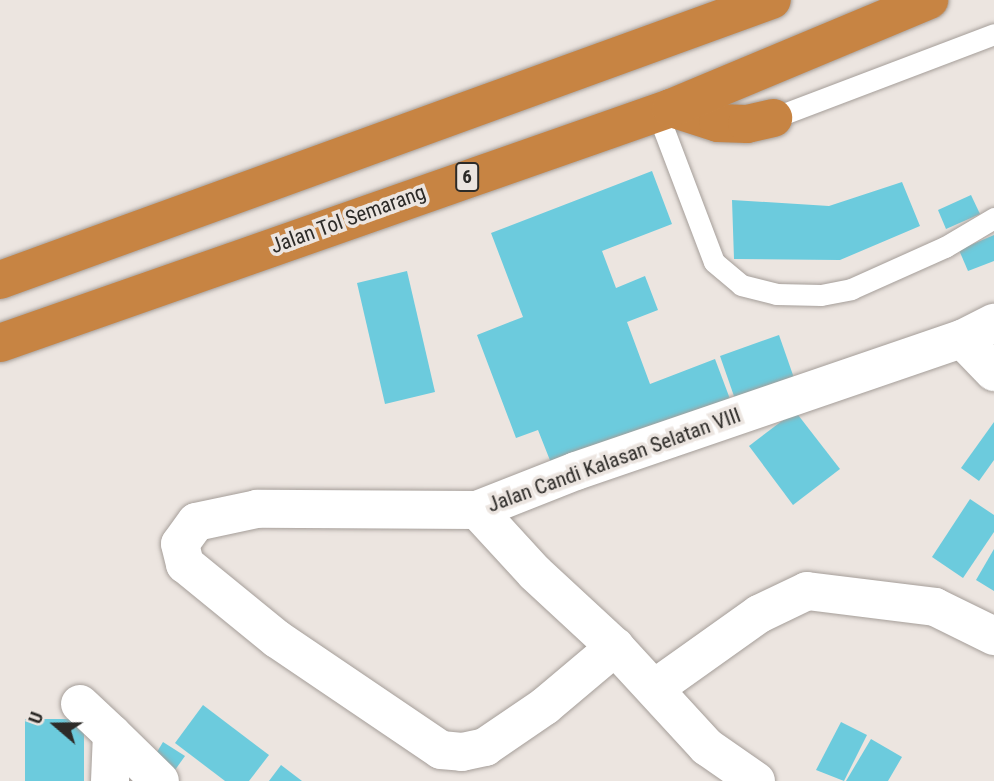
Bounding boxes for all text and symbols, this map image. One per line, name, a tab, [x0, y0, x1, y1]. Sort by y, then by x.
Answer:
road number: 6	[455, 162, 479, 192]
street label: Jalan Tol Semarang	[267, 179, 429, 259]
street label: Jalan Candi Kalasan Selatan VIII	[484, 402, 744, 518]
north arrow	[21, 690, 91, 760]
text: U	[23, 709, 48, 727]

